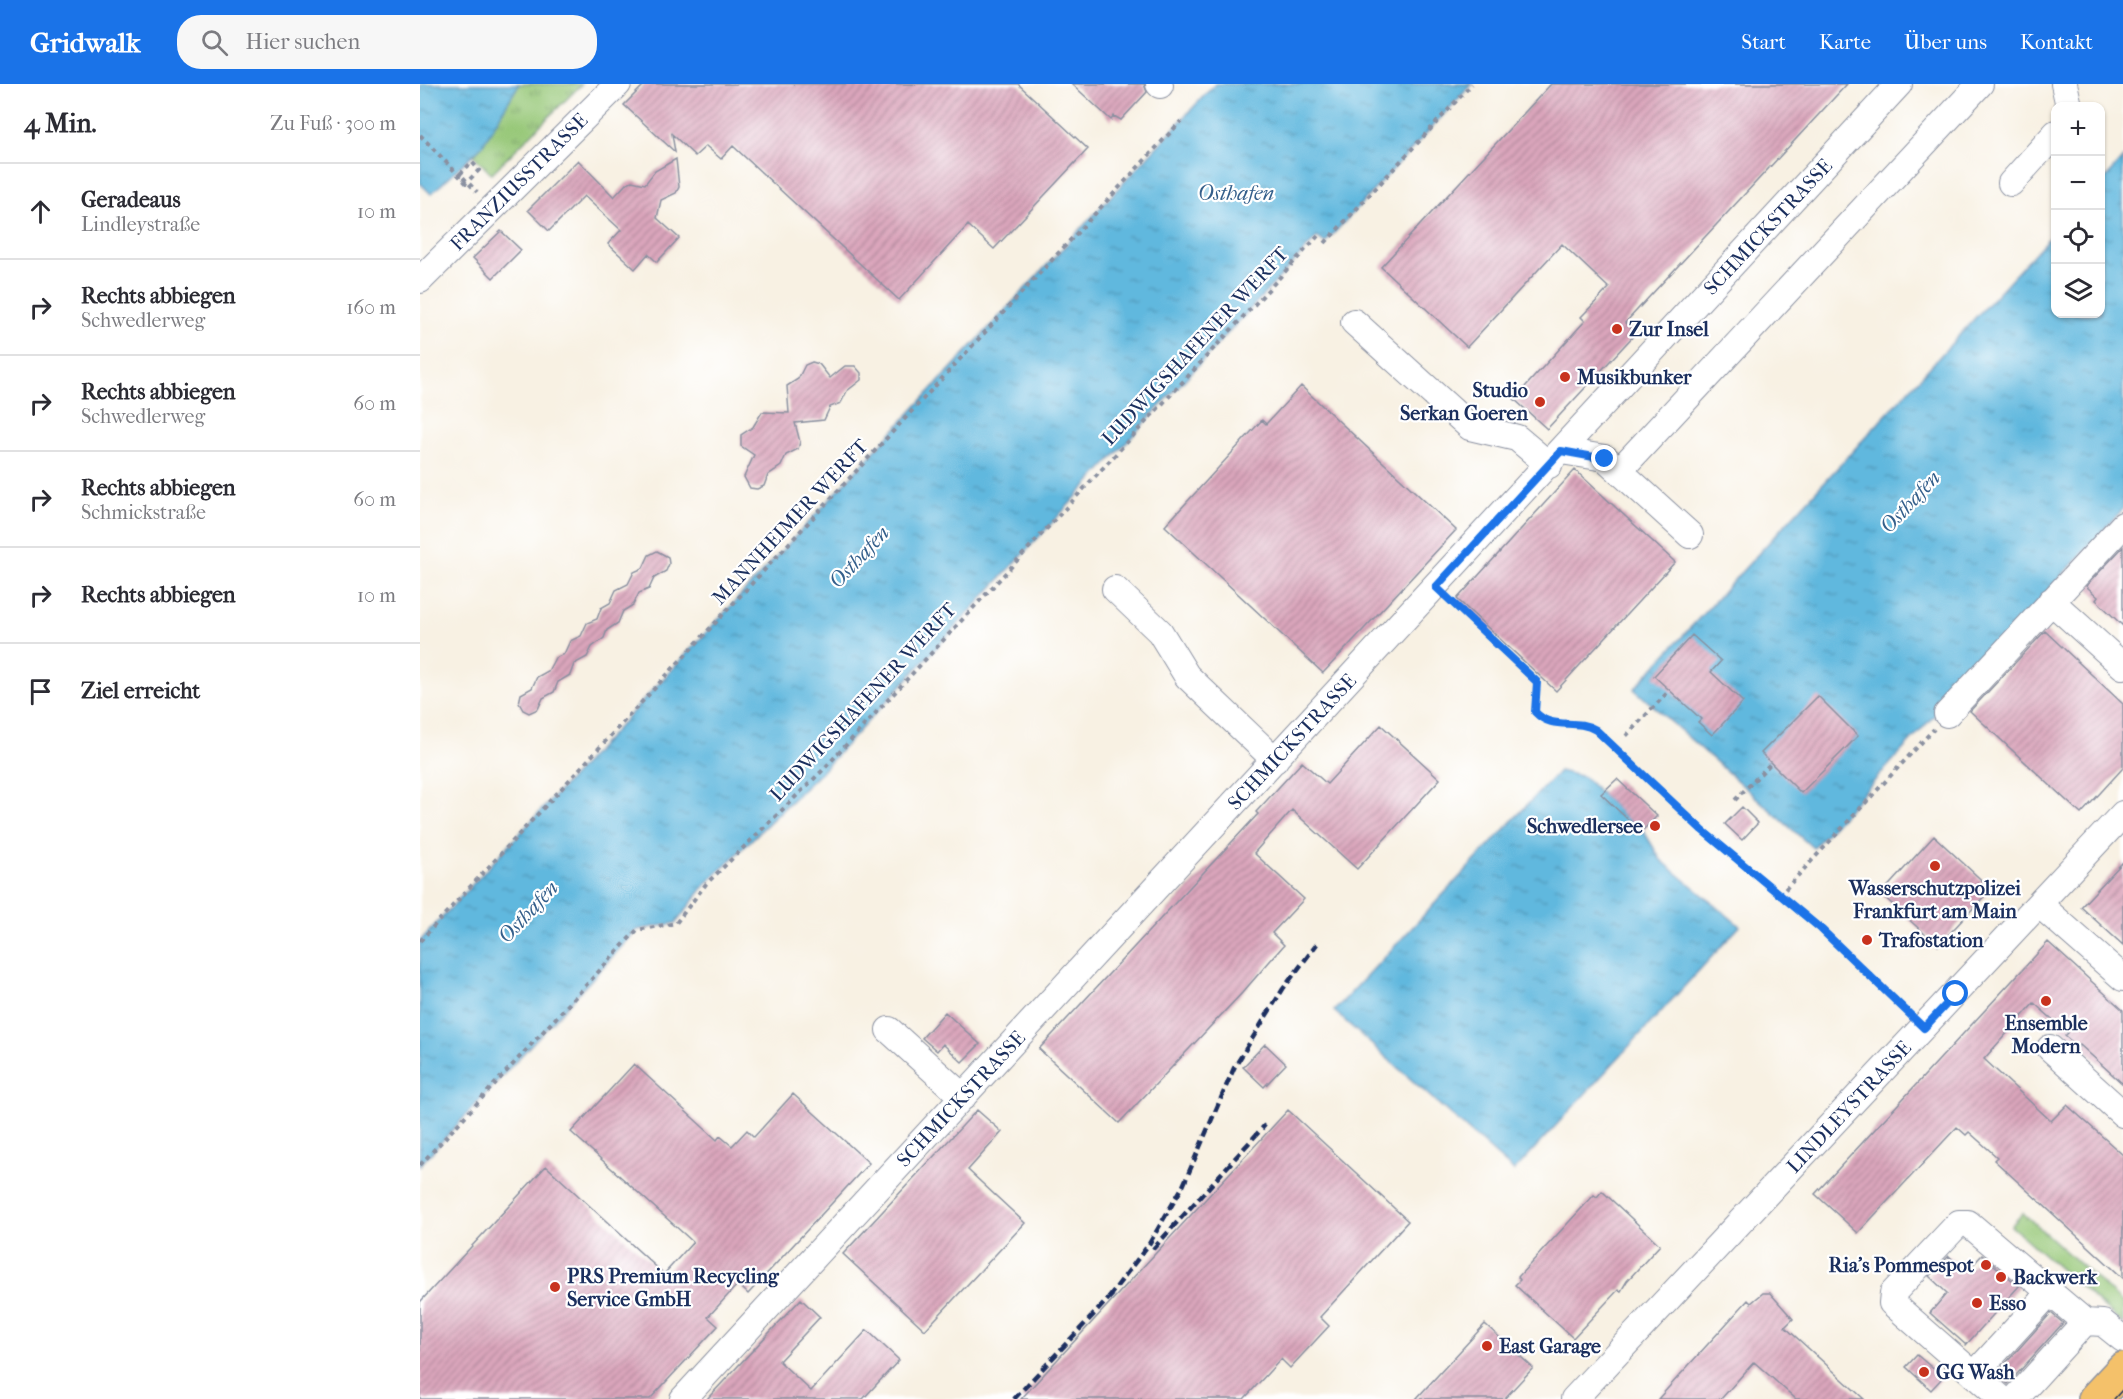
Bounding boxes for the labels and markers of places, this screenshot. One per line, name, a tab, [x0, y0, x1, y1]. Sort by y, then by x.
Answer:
place label: Zur Insel	[1629, 318, 1709, 341]
marker: Zur Insel	[1610, 322, 1624, 336]
place label: Musikbunker	[1576, 366, 1692, 389]
marker: Musikbunker	[1558, 370, 1572, 384]
place label: Studio Serkan Goeren	[1400, 379, 1528, 425]
marker: Studio Serkan Goeren	[1533, 395, 1547, 409]
place label: Schwedlersee	[1527, 815, 1643, 838]
marker: Schwedlersee	[1648, 819, 1662, 833]
marker: Wasserschutzpolizei Frankfurt am Main	[1928, 859, 1942, 873]
place label: Wasserschutzpolizei Frankfurt am Main	[1848, 877, 2022, 923]
place label: Trafostation	[1878, 929, 1984, 952]
marker: Trafostation	[1860, 933, 1874, 947]
marker: Ensemble Modern	[2039, 994, 2053, 1008]
place label: Ensemble Modern	[2004, 1012, 2088, 1058]
place label: Ria's Pommespot	[1829, 1254, 1975, 1277]
marker: Ria's Pommespot	[1979, 1258, 1993, 1272]
place label: PRS Premium Recycling Service GmbH	[567, 1265, 780, 1311]
place label: Backwerk	[2013, 1266, 2098, 1289]
marker: Backwerk	[1994, 1270, 2008, 1284]
marker: PRS Premium Recycling Service GmbH	[548, 1280, 562, 1294]
place label: Esso	[1989, 1292, 2026, 1315]
marker: Esso	[1970, 1296, 1984, 1310]
place label: East Garage	[1499, 1335, 1601, 1358]
marker: East Garage	[1480, 1339, 1494, 1353]
place label: GG Wash	[1936, 1361, 2015, 1384]
marker: GG Wash	[1917, 1365, 1931, 1379]

